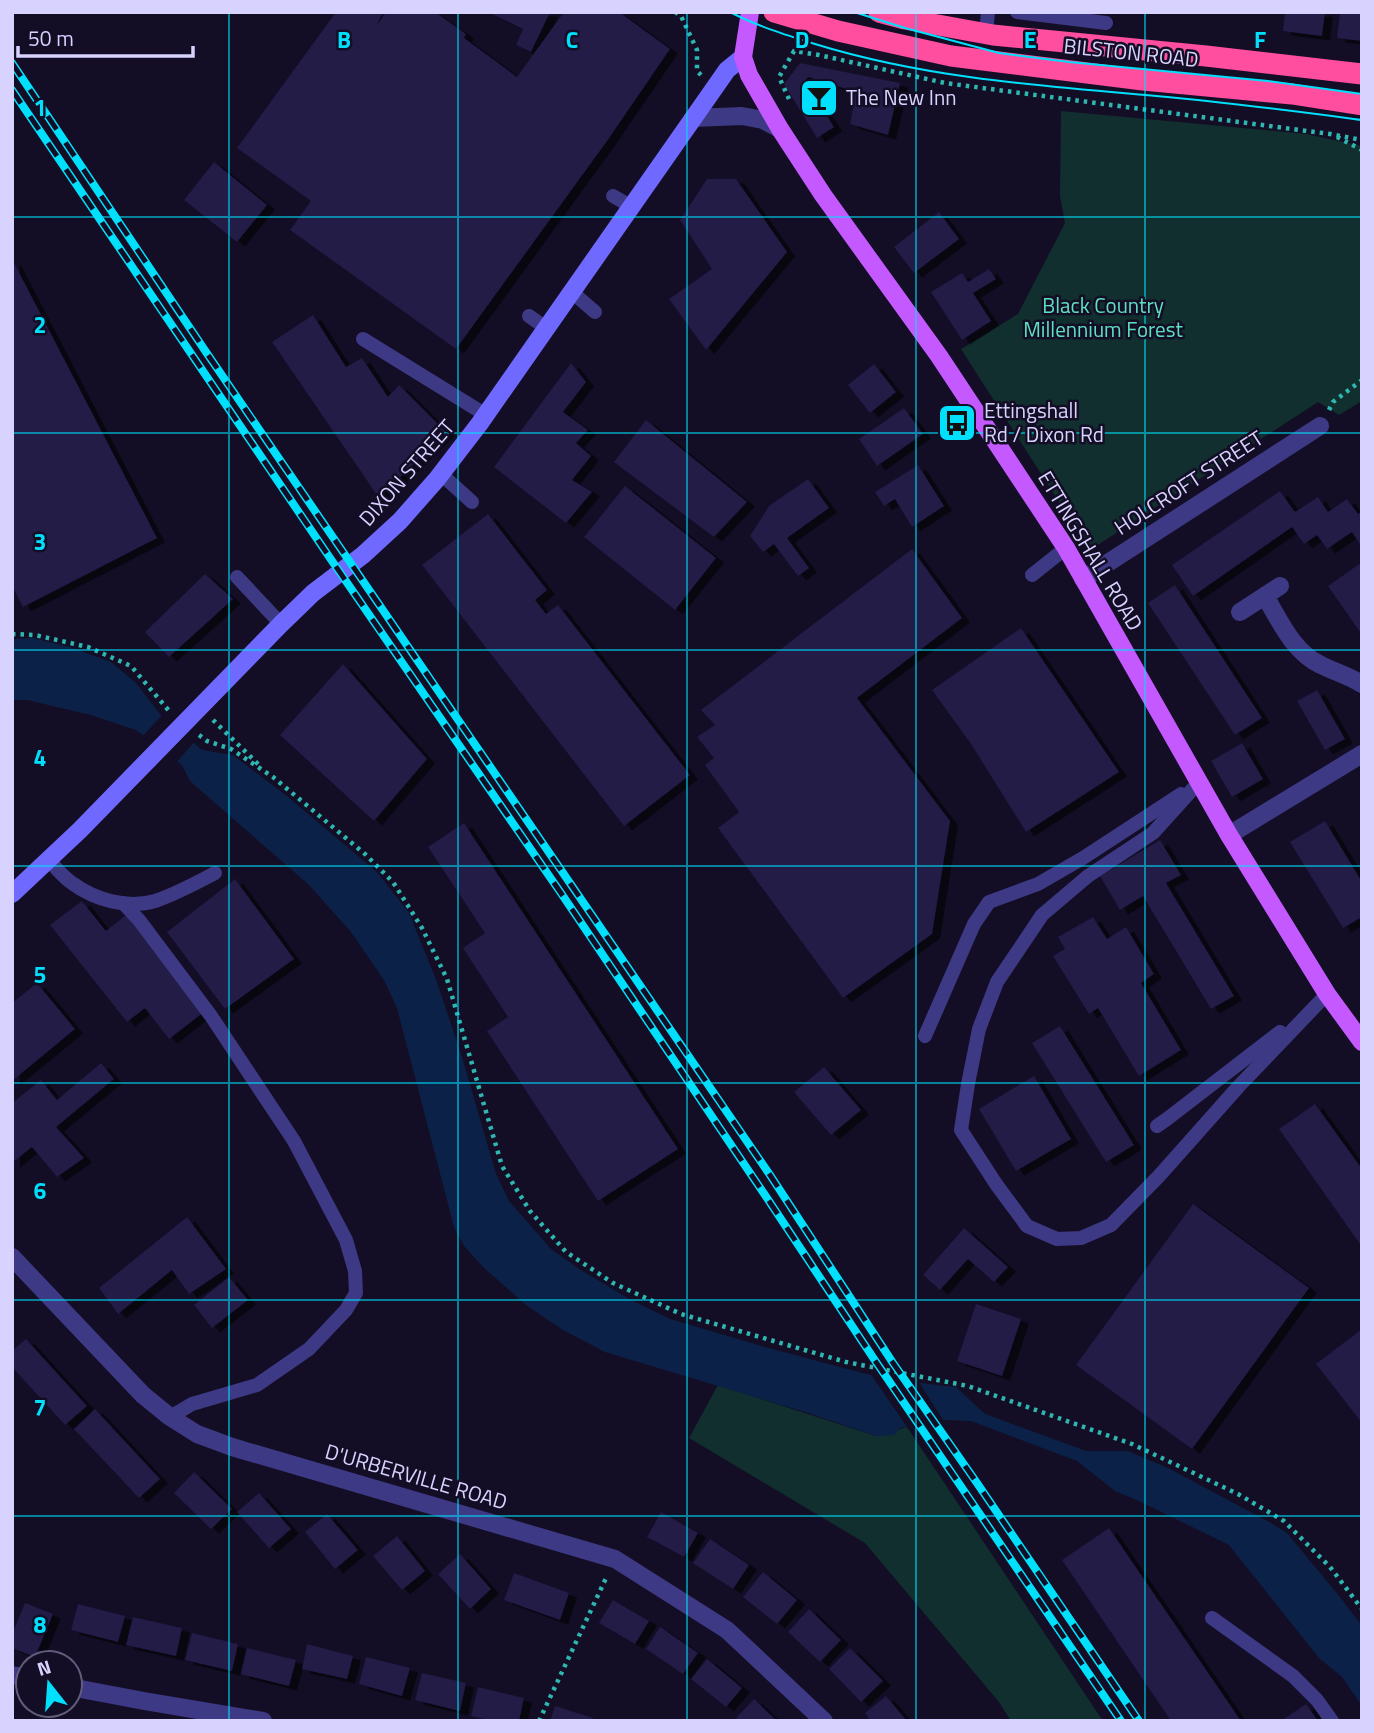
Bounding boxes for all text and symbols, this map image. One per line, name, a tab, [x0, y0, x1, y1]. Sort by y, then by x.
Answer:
scale bar	[18, 14, 192, 58]
text: 50 m	[28, 22, 74, 54]
text: B	[337, 22, 351, 57]
text: C	[566, 22, 578, 57]
text: D	[795, 22, 809, 57]
text: E	[1024, 22, 1036, 57]
text: F	[1254, 22, 1266, 57]
street label: BILSTON ROAD	[1062, 29, 1200, 75]
bar icon: The New Inn	[798, 77, 840, 119]
place label: The New Inn	[846, 81, 956, 113]
text: 1	[34, 90, 46, 125]
park label: Black Country Millennium Forest	[1023, 289, 1183, 345]
text: 2	[34, 307, 46, 342]
place label: Ettingshall Rd / Dixon Rd	[984, 394, 1104, 450]
bus stop icon: Ettingshall Rd / Dixon Rd	[936, 402, 978, 444]
street label: DIXON STREET	[351, 412, 462, 533]
street label: HOLCROFT STREET	[1107, 422, 1269, 543]
street label: ETTINGSHALL ROAD	[1030, 464, 1151, 636]
text: 3	[34, 524, 46, 559]
text: 4	[34, 740, 46, 775]
text: 5	[34, 957, 46, 992]
text: 6	[34, 1173, 47, 1208]
text: 7	[34, 1390, 46, 1425]
street label: D'URBERVILLE ROAD	[322, 1435, 511, 1517]
text: 8	[34, 1607, 47, 1642]
north arrow	[14, 1649, 84, 1719]
text: N	[33, 1651, 54, 1683]

